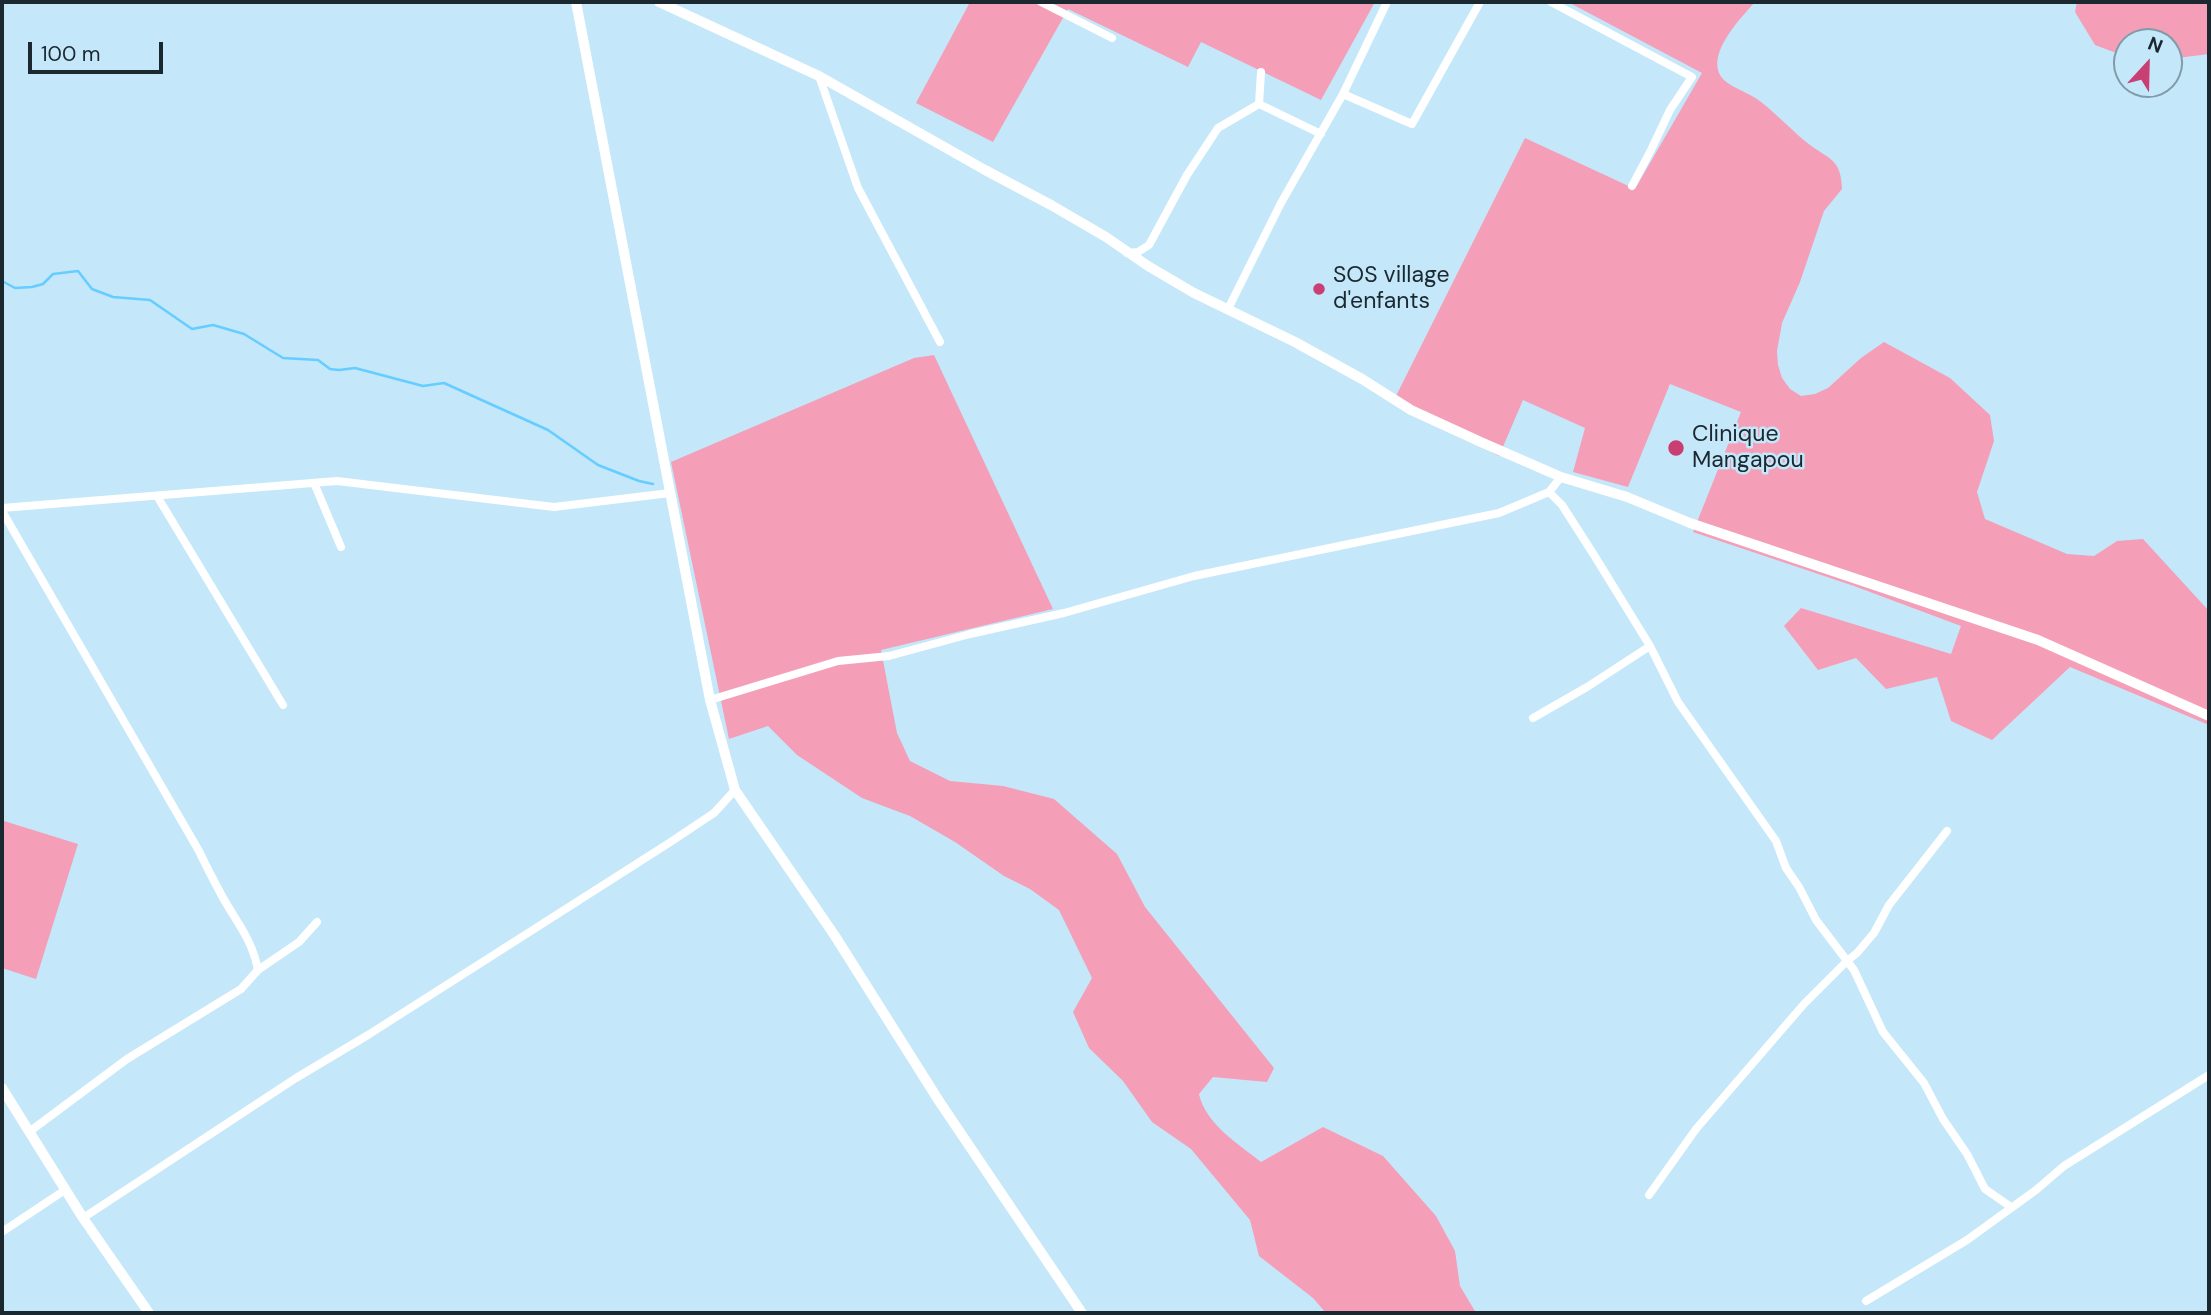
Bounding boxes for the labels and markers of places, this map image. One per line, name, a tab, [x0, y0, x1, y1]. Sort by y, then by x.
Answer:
place label: SOS village d'enfants	[1333, 262, 1449, 316]
marker: SOS village d'enfants	[1311, 281, 1327, 297]
place label: Clinique Mangapou	[1692, 421, 1804, 475]
marker: Clinique Mangapou	[1666, 438, 1686, 458]

